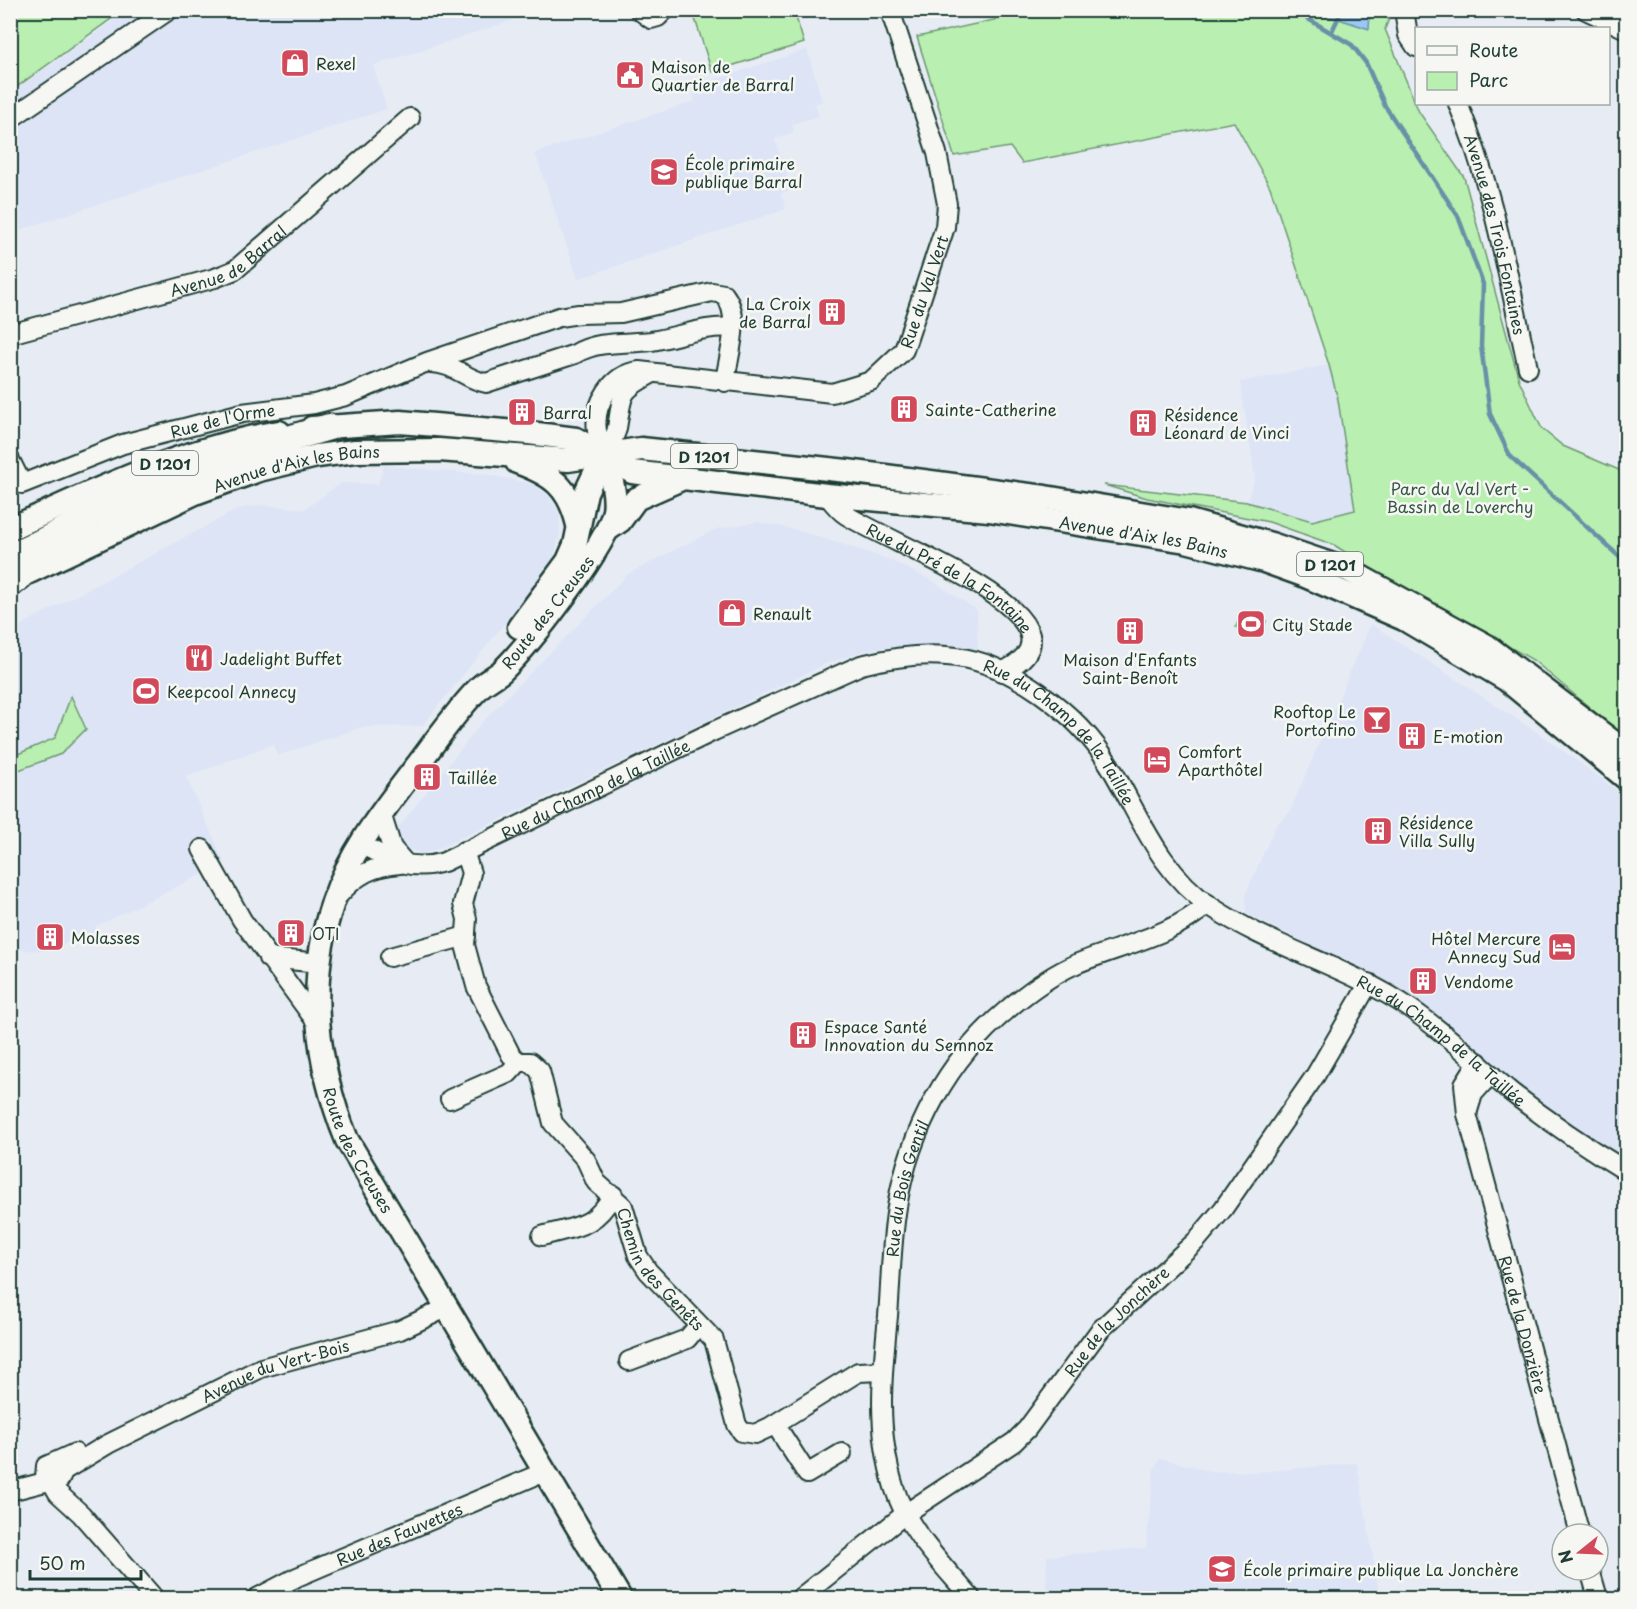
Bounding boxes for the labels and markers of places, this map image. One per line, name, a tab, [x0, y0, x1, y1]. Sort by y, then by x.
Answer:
shop icon: Rexel	[279, 47, 311, 79]
place label: Rexel	[316, 51, 356, 75]
place label: Maison de Quartier de Barral	[651, 54, 794, 96]
public building icon: Maison de Quartier de Barral	[614, 59, 646, 91]
place label: École primaire publique Barral	[685, 151, 803, 193]
school or university icon: École primaire publique Barral	[648, 156, 680, 188]
place label: La Croix de Barral	[739, 291, 811, 333]
building icon: La Croix de Barral	[816, 296, 848, 328]
building icon: Sainte-Catherine	[888, 393, 920, 425]
building icon: Barral	[506, 396, 538, 428]
place label: Sainte-Catherine	[925, 397, 1057, 421]
place label: Barral	[543, 400, 592, 424]
place label: Résidence Léonard de Vinci	[1164, 402, 1289, 444]
building icon: Résidence Léonard de Vinci	[1127, 407, 1159, 439]
shop icon: Renault	[716, 597, 748, 629]
place label: Renault	[753, 601, 812, 625]
sports icon: City Stade	[1235, 608, 1267, 640]
place label: City Stade	[1272, 612, 1353, 636]
building icon: Maison d'Enfants Saint-Benoît	[1114, 615, 1146, 647]
restaurant icon: Jadelight Buffet	[183, 642, 215, 674]
place label: Jadelight Buffet	[220, 646, 342, 670]
place label: Maison d'Enfants Saint-Benoît	[1063, 647, 1197, 689]
sports icon: Keepcool Annecy	[130, 675, 162, 707]
place label: Keepcool Annecy	[167, 679, 297, 703]
place label: Rooftop Le Portofino	[1273, 699, 1356, 741]
bar icon: Rooftop Le Portofino	[1361, 704, 1393, 736]
building icon: E-motion	[1396, 720, 1428, 752]
place label: E-motion	[1433, 724, 1503, 748]
place label: Comfort Aparthôtel	[1178, 739, 1263, 781]
hotel icon: Comfort Aparthôtel	[1141, 744, 1173, 776]
building icon: Taillée	[411, 761, 443, 793]
place label: Taillée	[448, 765, 498, 789]
place label: Résidence Villa Sully	[1399, 810, 1475, 852]
building icon: Résidence Villa Sully	[1362, 815, 1394, 847]
building icon: OTI	[275, 917, 307, 949]
building icon: Molasses	[34, 921, 66, 953]
place label: OTI	[312, 921, 339, 945]
place label: Molasses	[71, 925, 140, 949]
place label: Hôtel Mercure Annecy Sud	[1431, 926, 1541, 968]
hotel icon: Hôtel Mercure Annecy Sud	[1546, 931, 1578, 963]
building icon: Vendome	[1407, 965, 1439, 997]
place label: Vendome	[1444, 969, 1514, 993]
place label: Espace Santé Innovation du Semnoz	[824, 1014, 994, 1056]
building icon: Espace Santé Innovation du Semnoz	[787, 1019, 819, 1051]
school or university icon: École primaire publique La Jonchère	[1206, 1553, 1238, 1585]
place label: École primaire publique La Jonchère	[1243, 1557, 1519, 1581]

